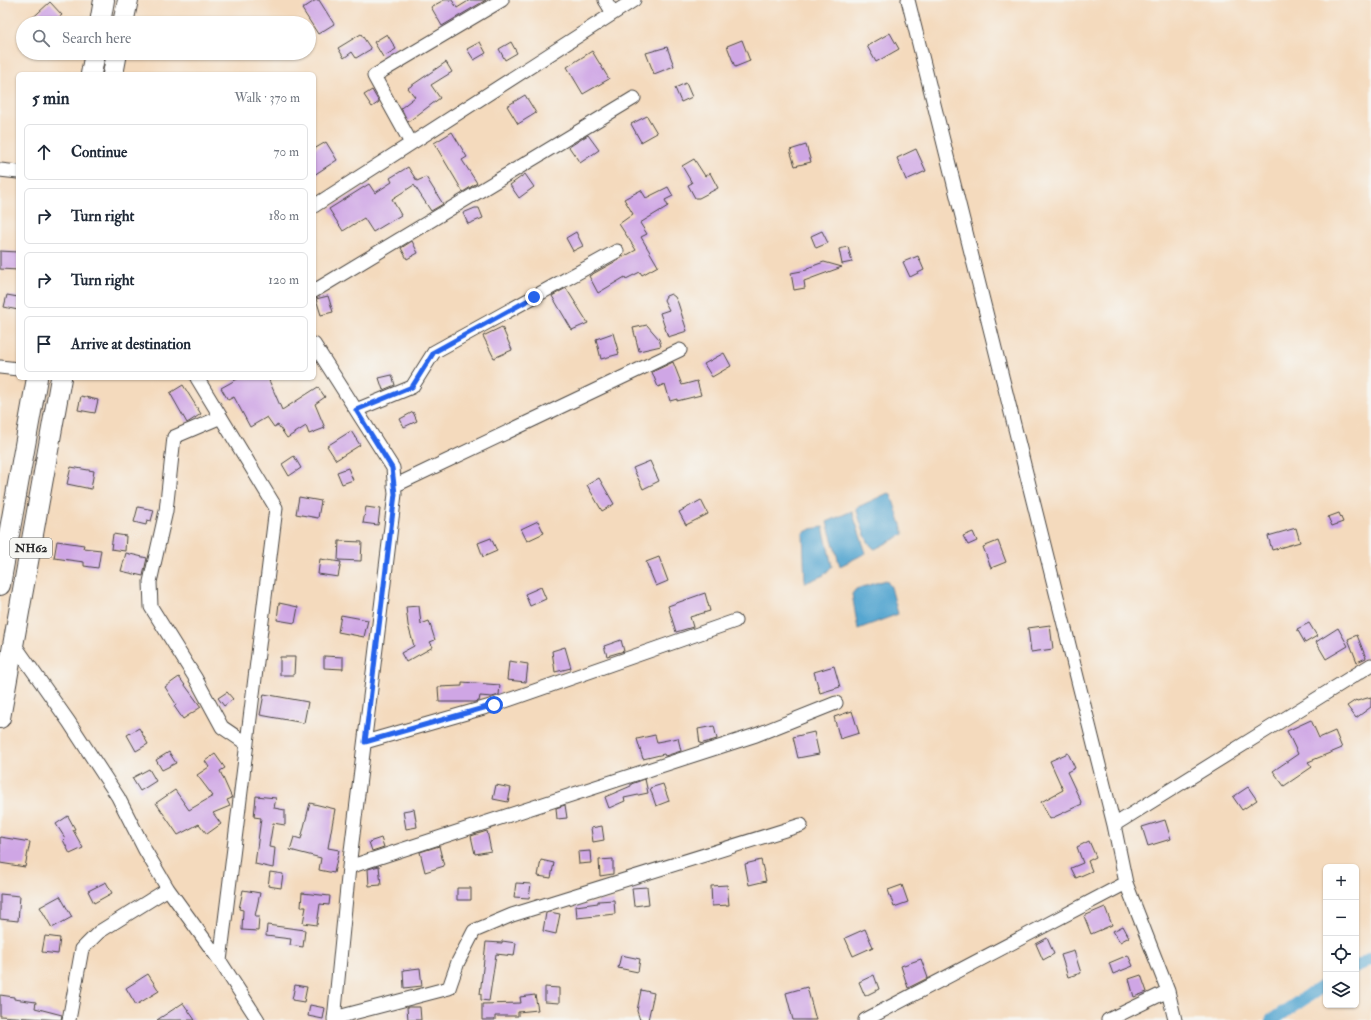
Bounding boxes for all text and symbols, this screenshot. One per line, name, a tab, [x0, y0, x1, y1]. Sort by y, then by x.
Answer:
search box	[16, 16, 316, 60]
icon: search	[30, 27, 52, 49]
text: Search here	[62, 29, 131, 48]
text: 5 min	[32, 88, 70, 109]
text: Walk · 370 m	[235, 90, 300, 106]
icon: ahead	[33, 141, 55, 163]
text: Continue	[71, 143, 127, 162]
text: 70 m	[274, 144, 299, 160]
icon: right	[33, 205, 55, 227]
text: Turn right	[71, 207, 134, 226]
text: 180 m	[269, 208, 299, 224]
icon: right	[33, 269, 55, 291]
text: Turn right	[71, 271, 134, 290]
text: 120 m	[268, 272, 299, 288]
route end	[525, 288, 543, 306]
icon: arrive	[33, 333, 55, 355]
text: Arrive at destination	[71, 335, 191, 354]
road number: NH62	[10, 538, 52, 558]
route start	[485, 696, 503, 714]
map controls	[1323, 864, 1359, 1008]
button: +	[1323, 864, 1359, 900]
button: −	[1323, 900, 1359, 936]
button: locate	[1323, 936, 1359, 972]
button: layers	[1323, 972, 1359, 1008]

